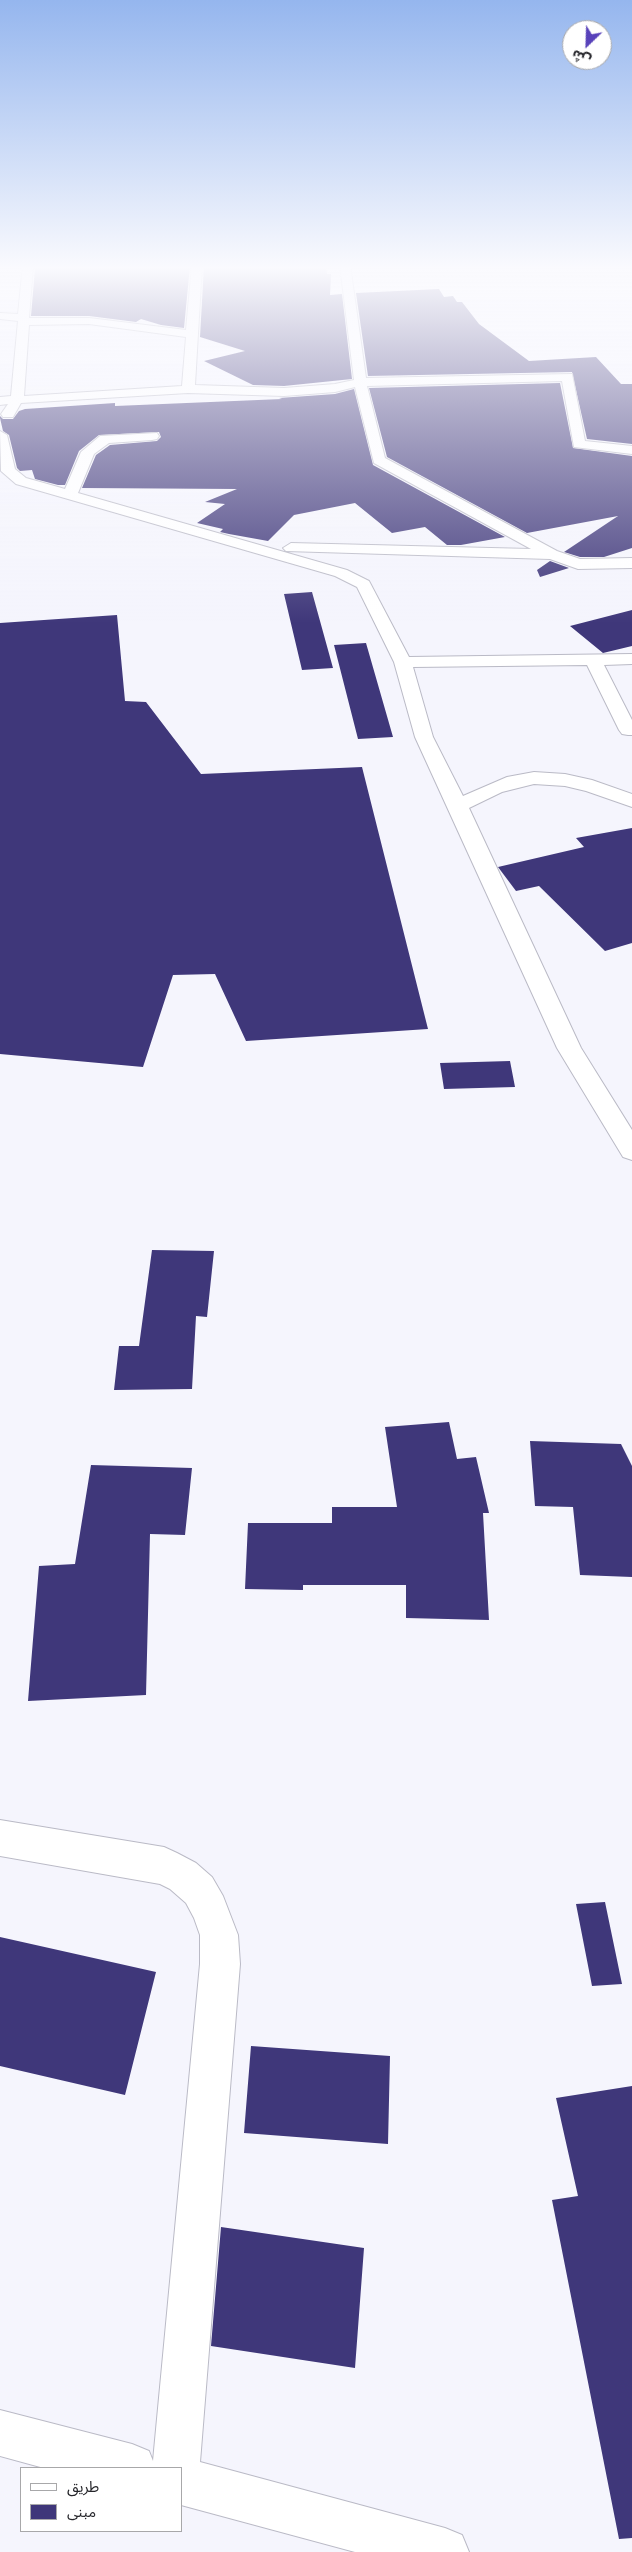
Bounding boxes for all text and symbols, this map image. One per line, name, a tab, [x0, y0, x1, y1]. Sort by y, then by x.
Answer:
north arrow	[562, 20, 612, 70]
text: ش	[568, 45, 594, 71]
legend	[20, 2467, 182, 2532]
text: طريق	[67, 2476, 99, 2498]
text: مبنى	[67, 2501, 96, 2523]

